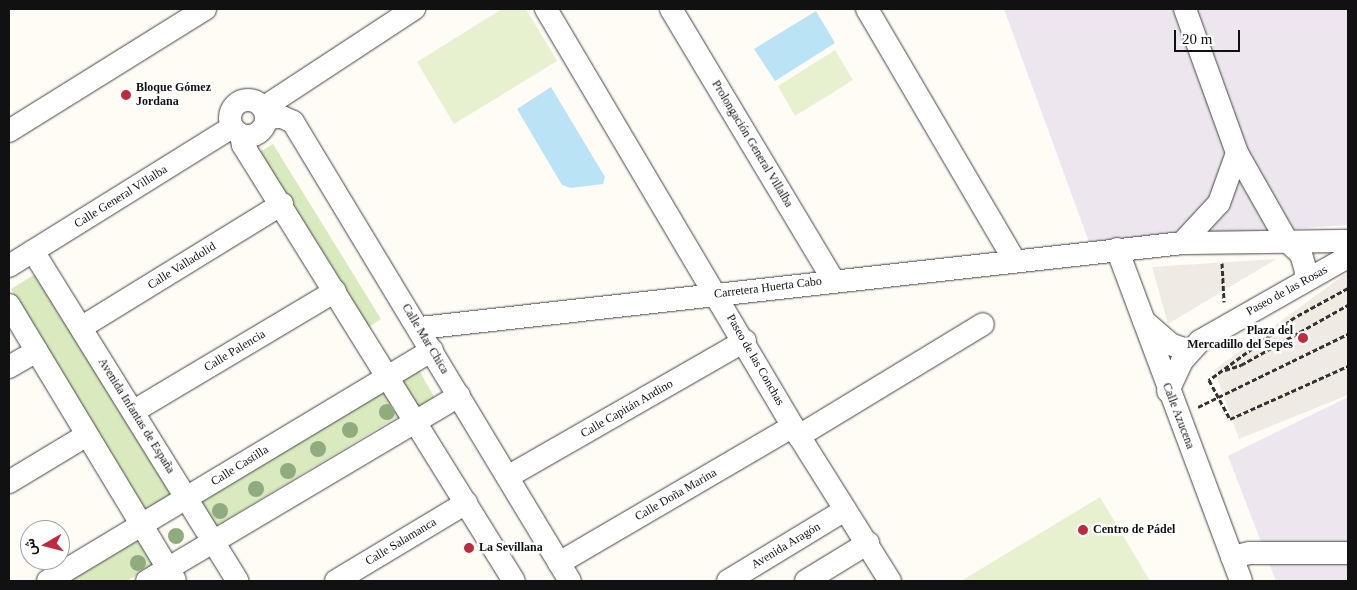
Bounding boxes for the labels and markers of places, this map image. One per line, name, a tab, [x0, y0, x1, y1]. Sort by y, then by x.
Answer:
place label: Bloque Gómez Jordana	[136, 81, 211, 109]
marker: Bloque Gómez Jordana	[120, 89, 132, 101]
place label: Plaza del Mercadillo del Sepes	[1187, 324, 1293, 352]
marker: Plaza del Mercadillo del Sepes	[1297, 332, 1309, 344]
place label: Centro de Pádel	[1093, 523, 1175, 537]
marker: Centro de Pádel	[1077, 524, 1089, 536]
place label: La Sevillana	[479, 541, 543, 555]
marker: La Sevillana	[463, 542, 475, 554]

